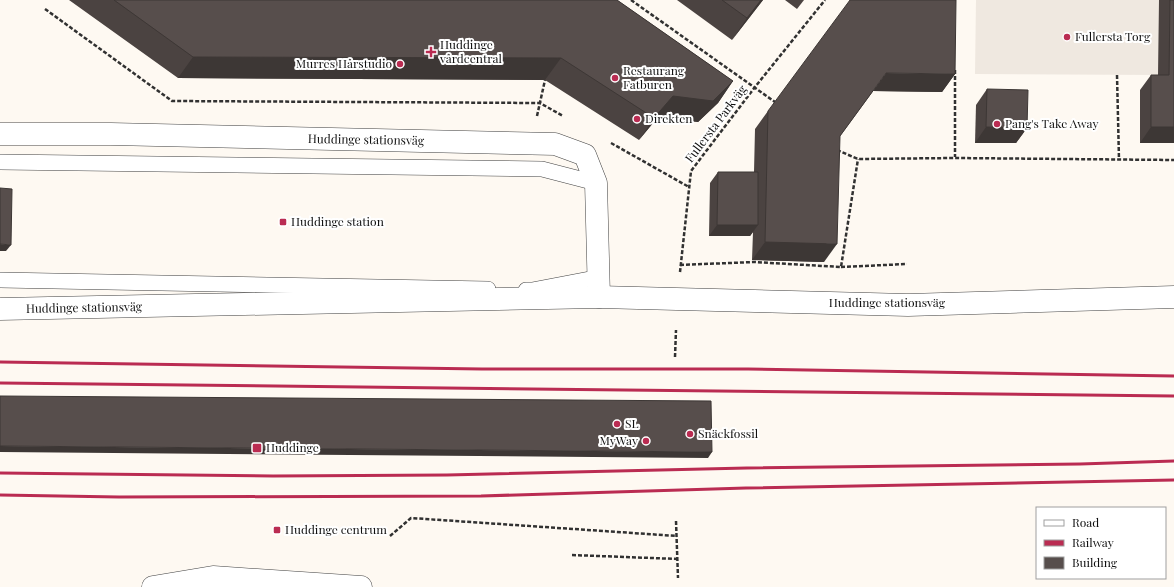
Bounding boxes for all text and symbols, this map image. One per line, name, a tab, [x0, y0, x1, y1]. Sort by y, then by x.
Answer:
place label: Fullersta Torg	[1075, 28, 1151, 44]
marker: Fullersta Torg	[1062, 32, 1072, 42]
place label: Huddinge vårdcentral	[439, 36, 502, 66]
marker: Huddinge vårdcentral	[425, 46, 437, 58]
place label: Murres Hårstudio	[296, 55, 392, 71]
marker: Murres Hårstudio	[395, 59, 405, 69]
place label: Restaurang Fatburen	[623, 62, 685, 92]
marker: Restaurang Fatburen	[610, 73, 620, 83]
street label: Fullersta Parkväg	[681, 81, 750, 165]
place label: Direkten	[645, 110, 692, 126]
marker: Direkten	[632, 114, 642, 124]
place label: Pang's Take Away	[1005, 115, 1098, 131]
marker: Pang's Take Away	[992, 119, 1002, 129]
street label: Huddinge stationsväg	[308, 130, 425, 148]
place label: Huddinge station	[291, 213, 384, 229]
marker: Huddinge station	[278, 217, 288, 227]
street label: Huddinge stationsväg	[829, 294, 946, 310]
street label: Huddinge stationsväg	[26, 298, 143, 316]
place label: SL	[625, 415, 639, 431]
marker: SL	[612, 419, 622, 429]
place label: Snäckfossil	[698, 425, 759, 441]
marker: Snäckfossil	[685, 429, 695, 439]
place label: MyWay	[600, 432, 638, 448]
marker: MyWay	[641, 436, 651, 446]
place label: Huddinge	[266, 439, 319, 455]
marker: Huddinge	[251, 442, 263, 454]
legend	[1036, 507, 1166, 579]
text: Road	[1072, 514, 1099, 530]
place label: Huddinge centrum	[285, 521, 387, 537]
marker: Huddinge centrum	[272, 525, 282, 535]
text: Railway	[1072, 534, 1114, 550]
text: Building	[1072, 554, 1118, 570]

